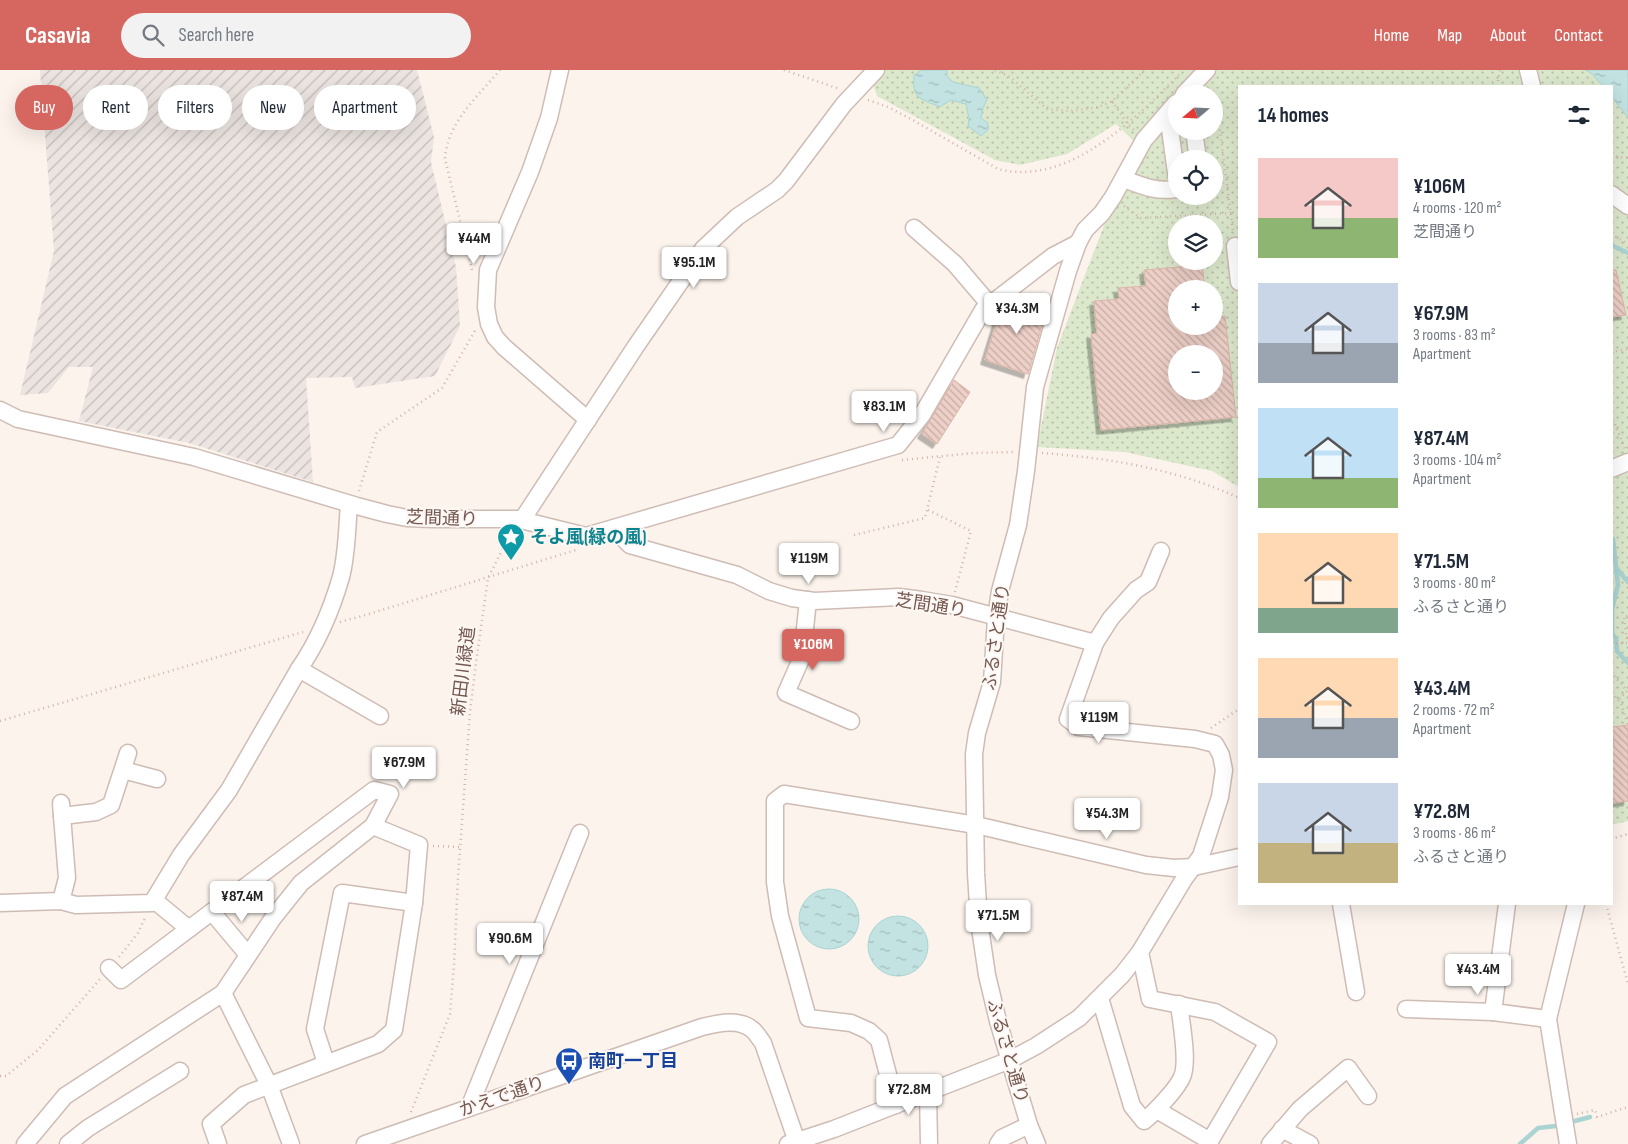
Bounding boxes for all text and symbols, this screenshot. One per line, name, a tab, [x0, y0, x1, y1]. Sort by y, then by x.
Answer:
search box	[121, 13, 471, 58]
text: Casavia	[25, 21, 91, 50]
icon: search	[139, 21, 167, 49]
text: Search here	[179, 24, 254, 47]
text: Home	[1374, 25, 1409, 46]
text: Map	[1437, 25, 1462, 46]
text: About	[1490, 25, 1526, 46]
text: Contact	[1554, 25, 1603, 46]
chip: Buy	[15, 85, 73, 130]
chip: Rent	[83, 85, 148, 130]
chip: Filters	[158, 85, 232, 130]
chip: New	[242, 85, 304, 130]
chip: Apartment	[314, 85, 416, 130]
north arrow	[1168, 85, 1222, 140]
map controls	[1168, 85, 1223, 400]
icon: filters	[1565, 101, 1593, 129]
text: 14 homes	[1258, 103, 1329, 128]
button: locate	[1168, 150, 1223, 205]
text: ¥106M	[1413, 174, 1465, 199]
icon: home	[1298, 178, 1358, 238]
text: 4 rooms · 120 m²	[1413, 199, 1501, 218]
button: layers	[1168, 215, 1223, 270]
pin: ¥44M	[444, 222, 504, 265]
text: 芝間通り	[1413, 223, 1477, 242]
text: ¥44M	[457, 229, 491, 248]
pin: ¥95.1M	[653, 246, 735, 289]
text: ¥95.1M	[673, 253, 715, 272]
button: +	[1168, 280, 1223, 335]
pin: ¥34.3M	[976, 292, 1058, 335]
text: ¥34.3M	[995, 299, 1039, 318]
text: ¥67.9M	[1413, 301, 1469, 326]
icon: home	[1298, 303, 1358, 363]
text: 3 rooms · 83 m²	[1413, 326, 1496, 345]
button: −	[1168, 345, 1223, 400]
text: Apartment	[1413, 345, 1471, 364]
pin: ¥83.1M	[843, 390, 925, 433]
text: ¥83.1M	[862, 397, 906, 416]
text: ¥87.4M	[1413, 426, 1469, 451]
icon: home	[1298, 428, 1358, 488]
text: 3 rooms · 104 m²	[1413, 451, 1501, 470]
text: Apartment	[1413, 470, 1471, 489]
street label: 芝間通り	[406, 507, 478, 530]
place icon: そよ風(緑の風)	[496, 522, 526, 561]
place label: そよ風(緑の風)	[530, 527, 646, 548]
pin: ¥119M	[774, 542, 844, 585]
text: ¥119M	[790, 549, 828, 568]
text: ¥71.5M	[1413, 549, 1469, 574]
icon: home	[1298, 553, 1358, 613]
text: 3 rooms · 80 m²	[1413, 574, 1496, 593]
street label: ふるさと通り	[979, 582, 1014, 692]
street label: 芝間通り	[894, 589, 968, 621]
text: ふるさと通り	[1413, 598, 1509, 617]
street label: 新田川緑道	[448, 625, 479, 717]
pin: ¥106M	[778, 628, 848, 671]
text: ¥106M	[793, 635, 833, 654]
text: ¥43.4M	[1413, 676, 1471, 701]
icon: home	[1298, 678, 1358, 738]
text: 2 rooms · 72 m²	[1413, 701, 1495, 720]
pin: ¥119M	[1064, 702, 1134, 744]
text: ¥119M	[1080, 708, 1118, 727]
text: Apartment	[1413, 720, 1471, 739]
pin: ¥67.9M	[363, 746, 445, 789]
text: ¥67.9M	[383, 753, 425, 772]
pin: ¥54.3M	[1066, 798, 1148, 840]
text: ¥72.8M	[1413, 799, 1470, 824]
icon: home	[1298, 803, 1358, 863]
text: ¥54.3M	[1085, 804, 1129, 823]
text: 3 rooms · 86 m²	[1413, 824, 1496, 843]
text: ふるさと通り	[1413, 848, 1509, 867]
pin: ¥87.4M	[201, 880, 283, 923]
text: ¥87.4M	[221, 887, 263, 906]
pin: ¥71.5M	[957, 900, 1039, 942]
text: ¥71.5M	[977, 906, 1019, 925]
pin: ¥90.6M	[469, 922, 551, 965]
text: ¥90.6M	[488, 929, 532, 948]
pin: ¥43.4M	[1437, 954, 1519, 996]
text: ¥43.4M	[1456, 960, 1500, 979]
street label: ふるさと通り	[983, 996, 1032, 1106]
bus stop icon: 南町一丁目	[554, 1046, 584, 1085]
place label: 南町一丁目	[588, 1051, 678, 1072]
street label: かえで通り	[456, 1072, 548, 1121]
pin: ¥72.8M	[868, 1074, 950, 1116]
text: ¥72.8M	[887, 1080, 931, 1099]

